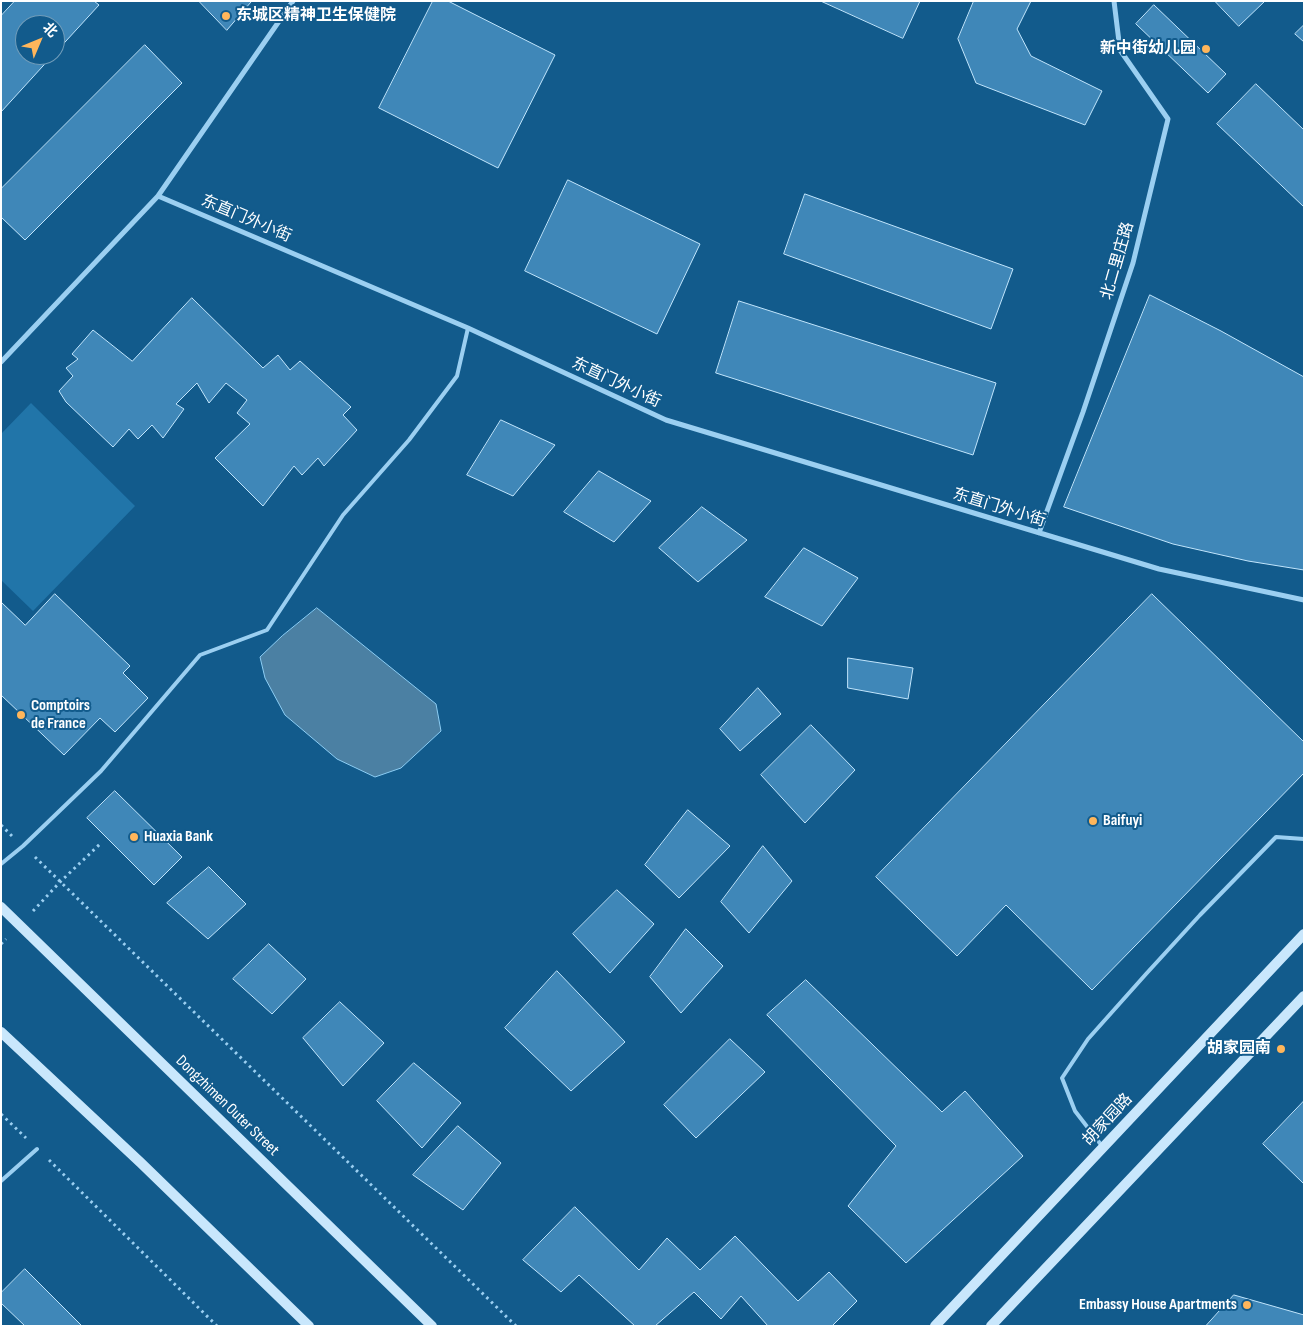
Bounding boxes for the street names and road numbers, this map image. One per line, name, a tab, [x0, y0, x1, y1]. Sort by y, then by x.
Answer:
street label: 东直门外小街	[198, 191, 294, 247]
street label: 北二里庄路	[1098, 220, 1138, 302]
street label: 东直门外小街	[568, 354, 664, 412]
street label: 东直门外小街	[950, 485, 1048, 531]
street label: Dongzhimen Outer Street	[171, 1052, 283, 1160]
street label: 胡家园路	[1079, 1090, 1137, 1150]

